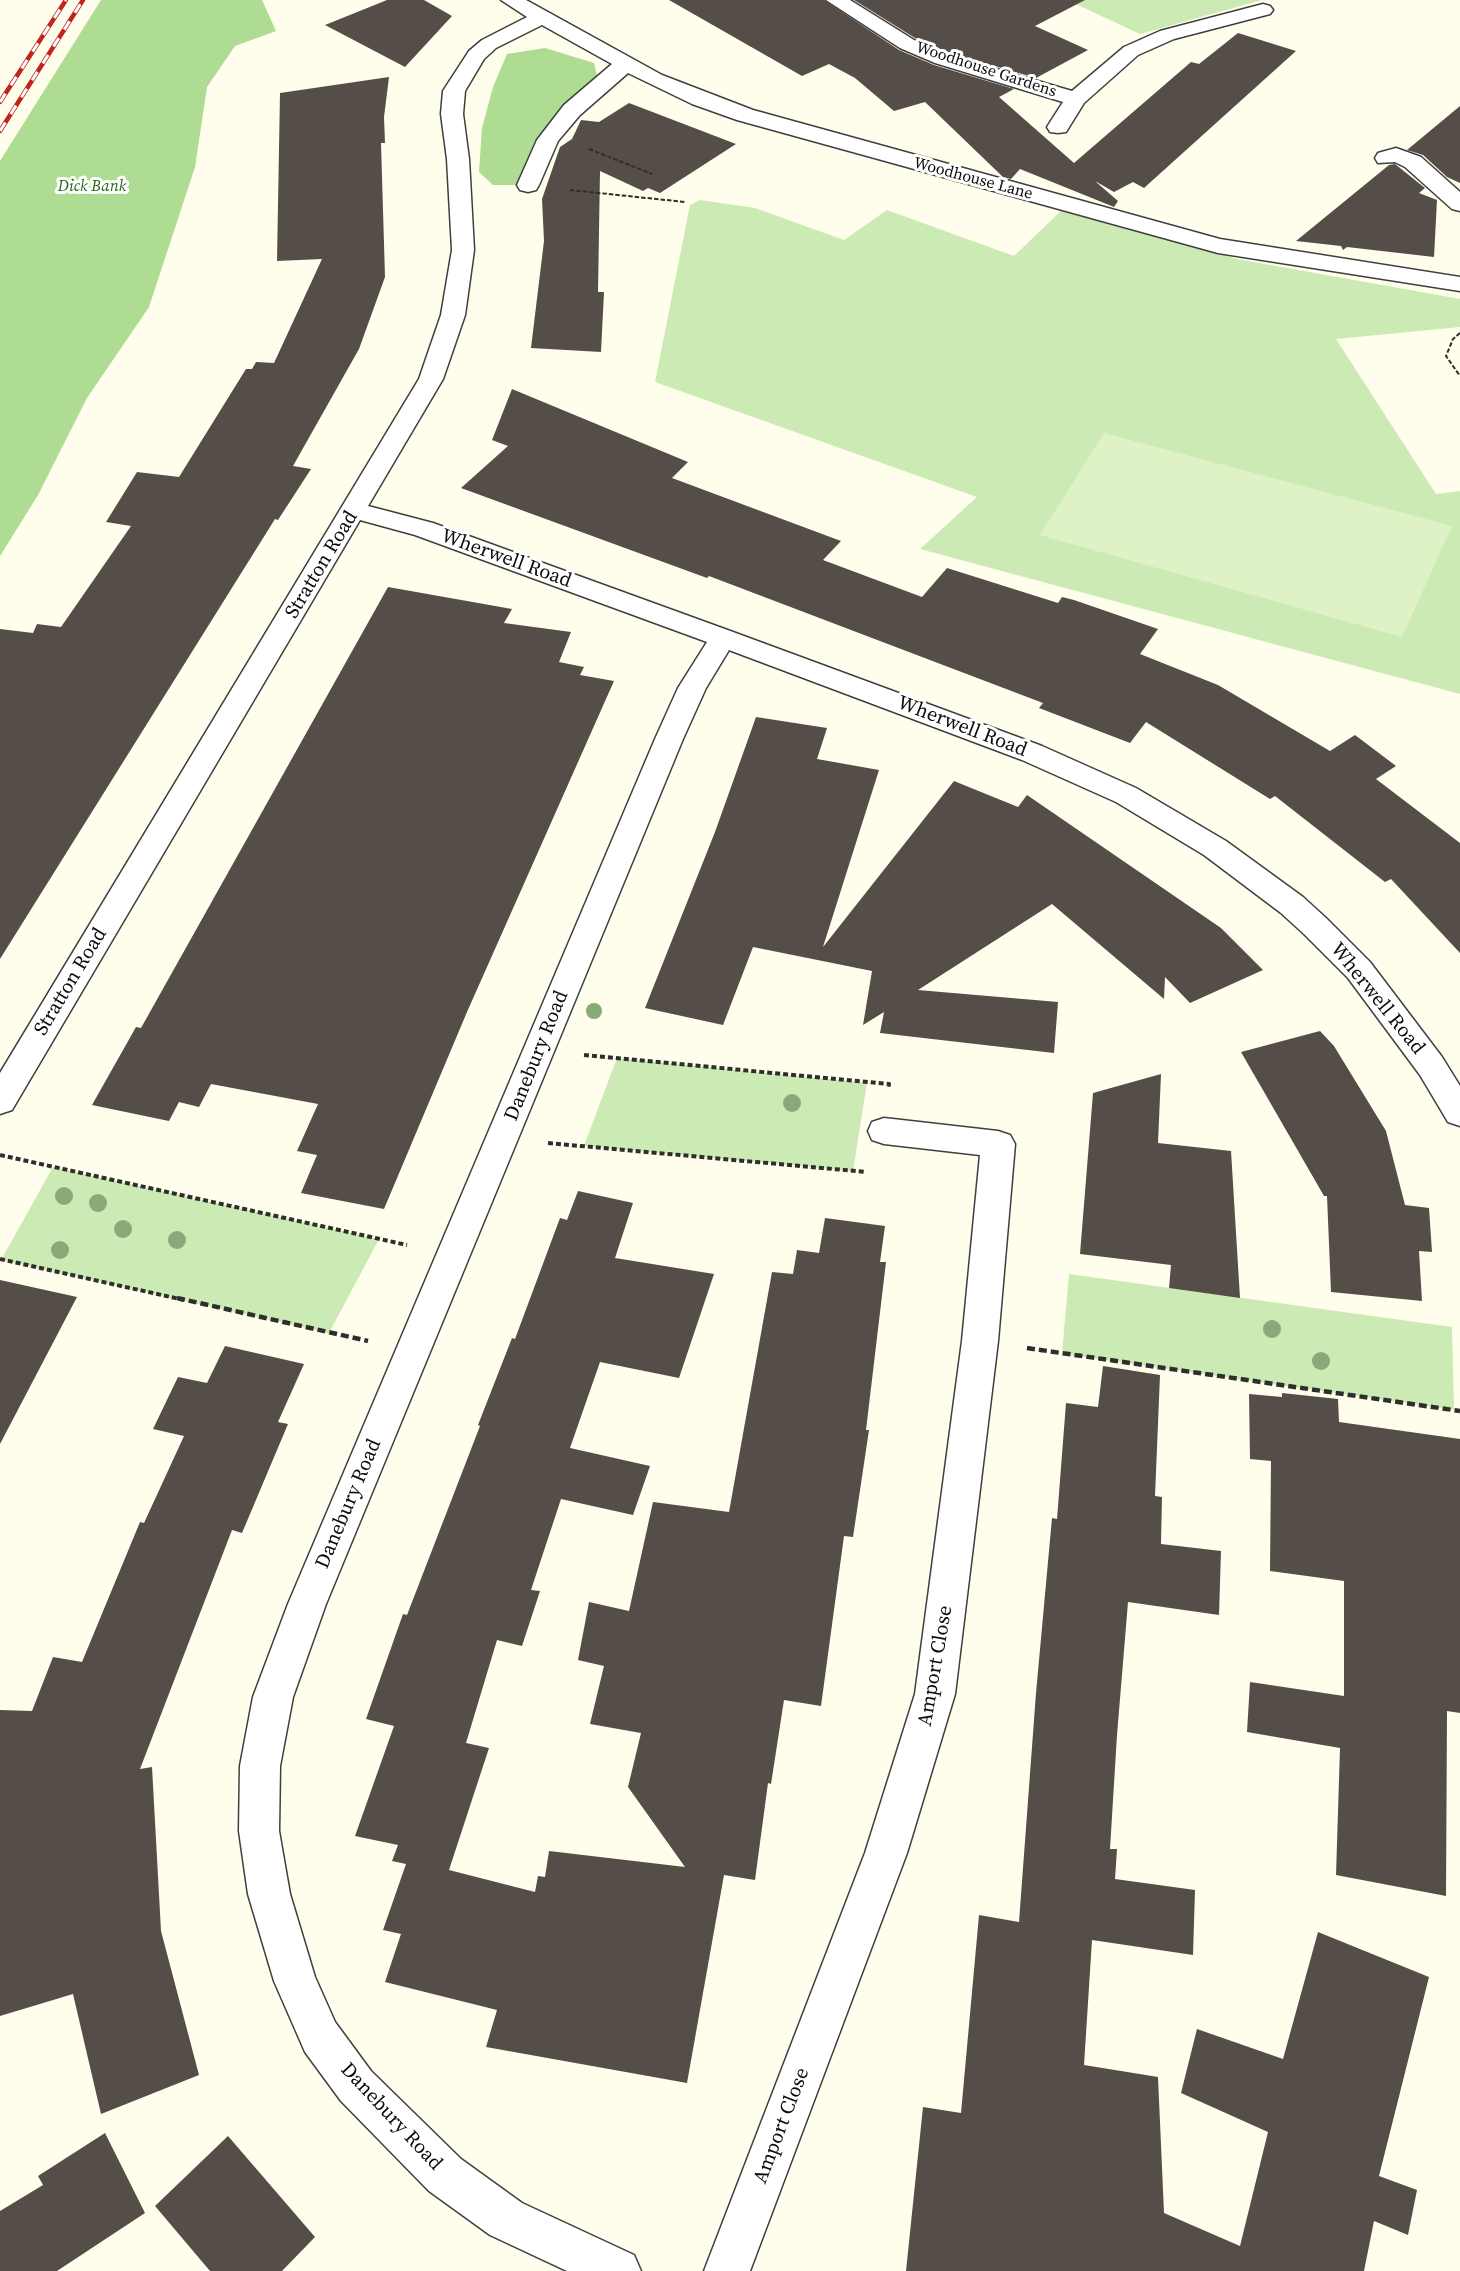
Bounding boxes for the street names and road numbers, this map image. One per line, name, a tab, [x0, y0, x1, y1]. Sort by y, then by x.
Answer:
street label: Woodhouse Gardens	[913, 38, 1059, 102]
street label: Woodhouse Lane	[911, 154, 1035, 204]
street label: Stratton Road	[280, 507, 364, 623]
street label: Wherwell Road	[438, 524, 574, 594]
street label: Wherwell Road	[894, 691, 1030, 763]
street label: Stratton Road	[29, 924, 113, 1040]
street label: Wherwell Road	[1325, 938, 1429, 1060]
street label: Danebury Road	[500, 987, 574, 1125]
street label: Danebury Road	[311, 1436, 387, 1572]
street label: Amport Close	[914, 1604, 958, 1728]
street label: Danebury Road	[335, 2058, 447, 2176]
street label: Amport Close	[749, 2065, 815, 2187]

